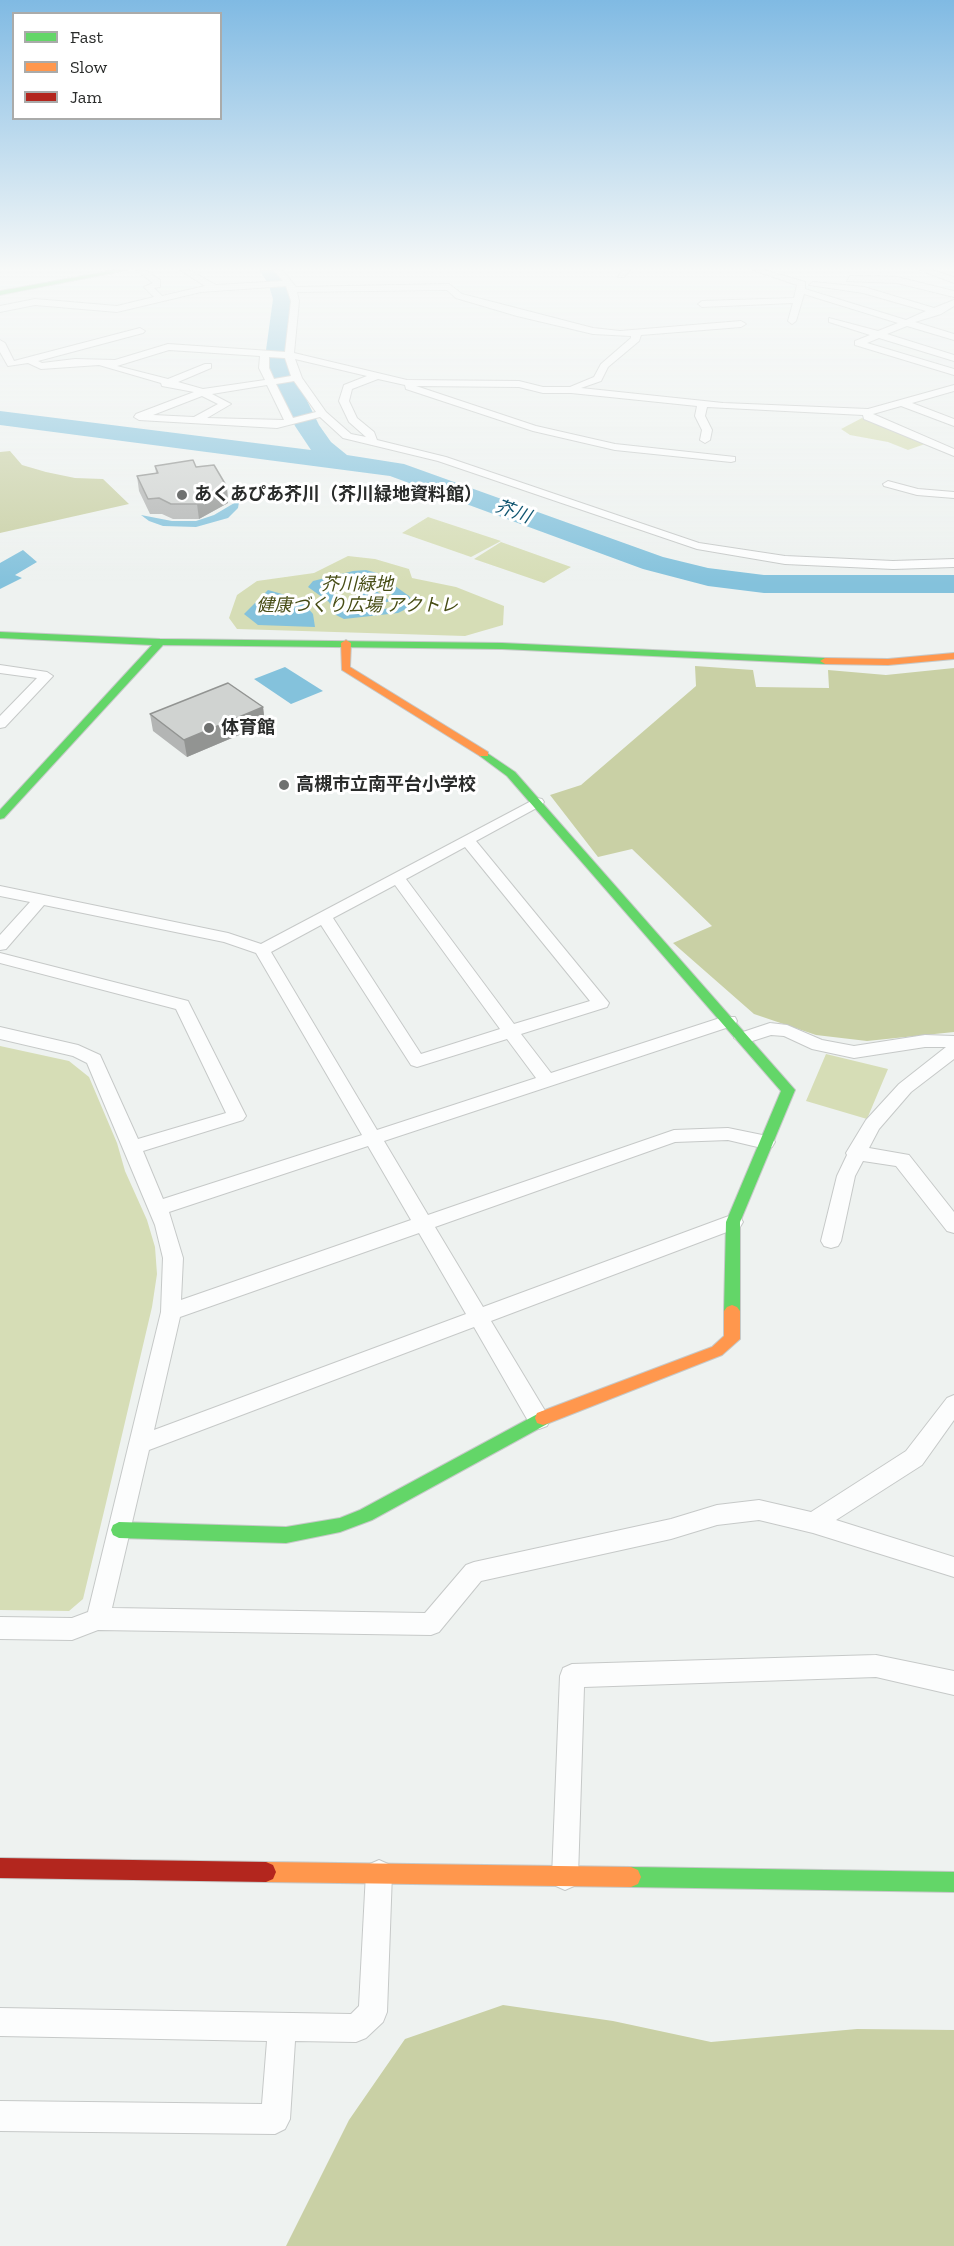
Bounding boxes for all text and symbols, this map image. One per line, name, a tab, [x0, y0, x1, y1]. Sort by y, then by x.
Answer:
legend	[12, 12, 222, 120]
text: Fast	[70, 26, 103, 48]
text: Slow	[70, 56, 107, 78]
text: Jam	[70, 86, 102, 108]
place label: あくあぴあ芥川（芥川緑地資料館）	[194, 484, 482, 506]
marker: あくあぴあ芥川（芥川緑地資料館）	[175, 488, 189, 502]
water label: 芥川	[492, 496, 534, 528]
park label: 芥川緑地 健康づくり広場 アクトレ	[256, 574, 458, 616]
place label: 体育館	[221, 717, 275, 739]
marker: 体育館	[202, 721, 216, 735]
place label: 高槻市立南平台小学校	[296, 774, 476, 796]
marker: 高槻市立南平台小学校	[277, 778, 291, 792]

